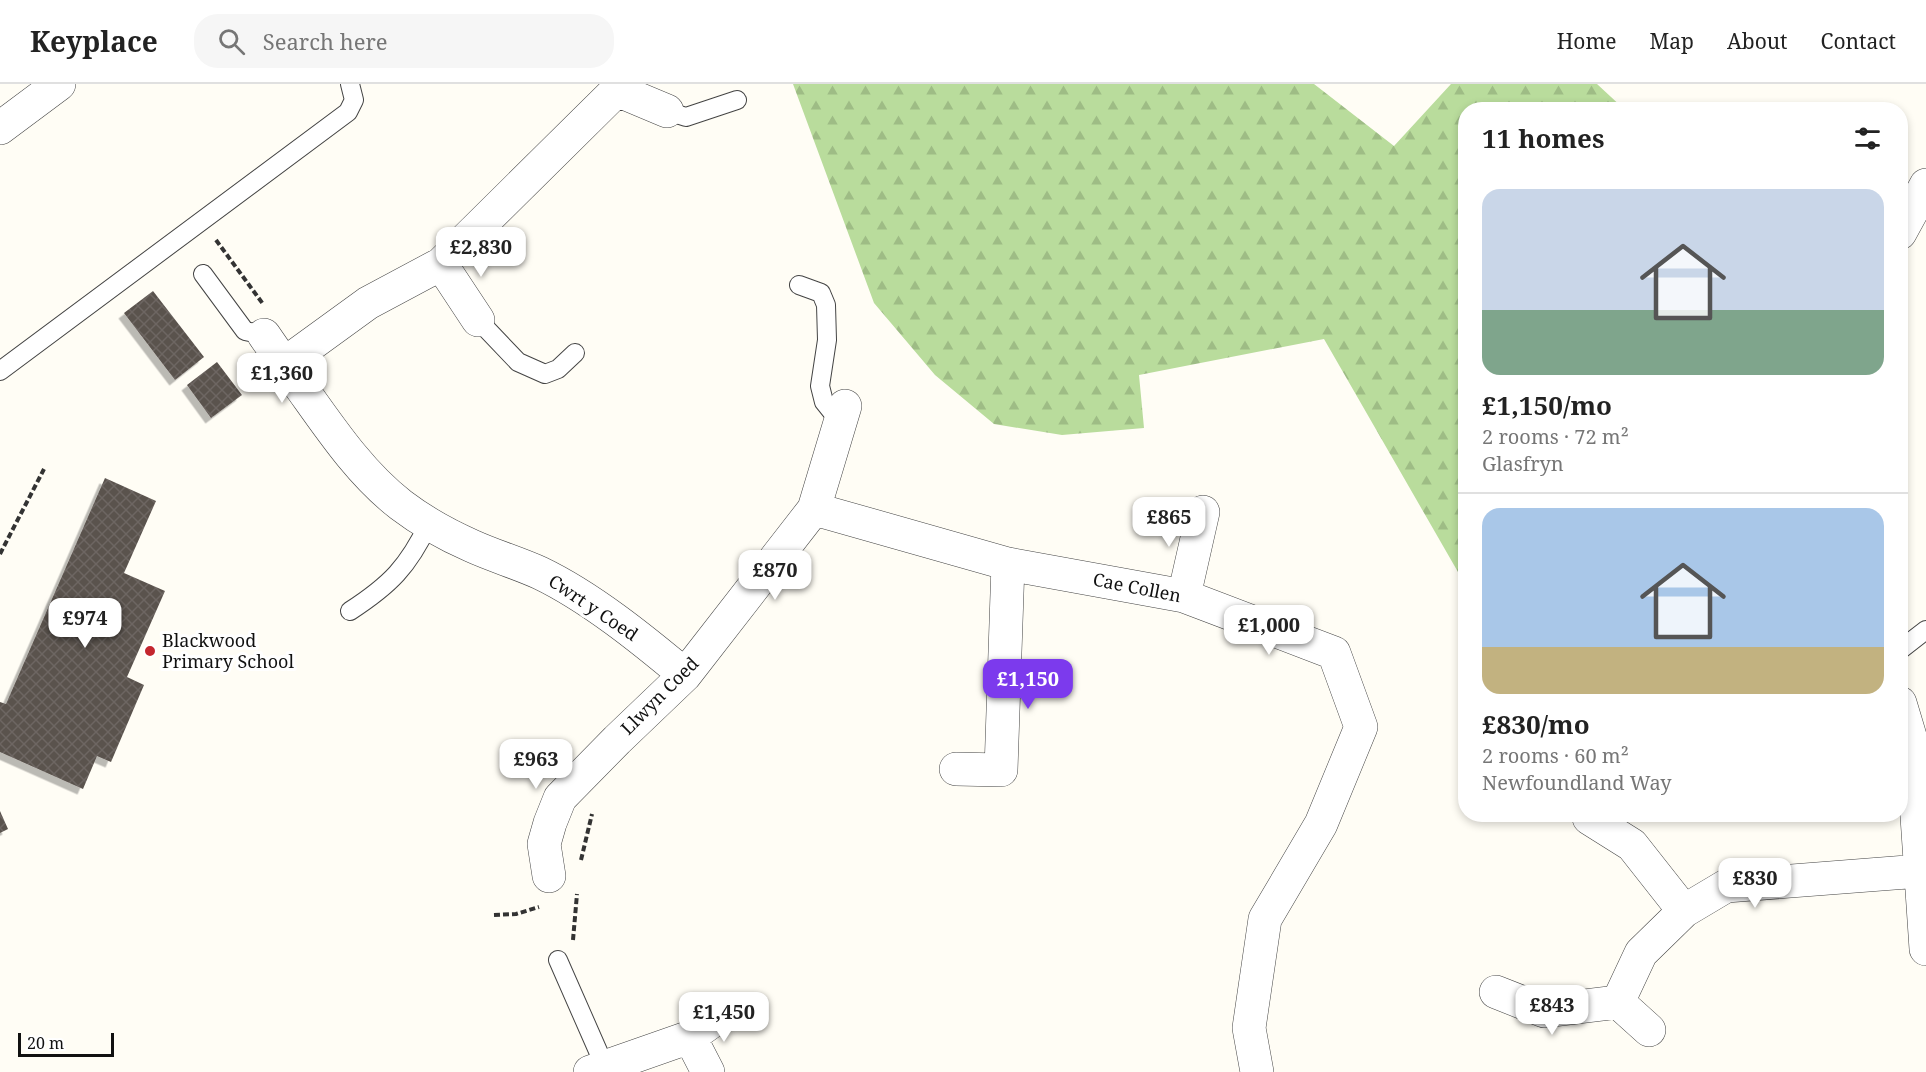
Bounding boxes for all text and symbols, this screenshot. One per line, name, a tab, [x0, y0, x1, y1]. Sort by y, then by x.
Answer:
search box	[194, 14, 614, 68]
text: Keyplace	[30, 22, 158, 60]
icon: search	[215, 25, 248, 58]
text: Search here	[263, 26, 388, 56]
text: Home	[1557, 27, 1617, 55]
text: Map	[1650, 27, 1694, 55]
text: About	[1727, 27, 1788, 55]
text: Contact	[1821, 27, 1896, 55]
text: 11 homes	[1482, 120, 1604, 156]
icon: filters	[1851, 122, 1884, 155]
pin: £2,830	[432, 227, 530, 278]
icon: home	[1629, 228, 1737, 336]
text: £2,830	[450, 233, 512, 260]
pin: £1,360	[233, 353, 331, 404]
text: £1,360	[251, 359, 313, 386]
text: £1,150/mo	[1482, 387, 1612, 423]
text: 2 rooms · 72 m²	[1482, 423, 1629, 450]
text: Glasfryn	[1482, 450, 1564, 477]
pin: £865	[1133, 497, 1205, 548]
text: £865	[1146, 503, 1192, 530]
icon: home	[1629, 547, 1737, 655]
pin: £870	[739, 550, 811, 601]
text: £870	[752, 556, 798, 583]
street label: Cae Collen	[1091, 567, 1184, 607]
street label: Cwrt y Coed	[544, 568, 643, 646]
pin: £974	[49, 598, 121, 649]
text: £974	[62, 604, 108, 631]
pin: £1,000	[1220, 605, 1318, 656]
text: £1,000	[1238, 611, 1300, 638]
place label: Blackwood Primary School	[162, 628, 294, 673]
marker: Blackwood Primary School	[143, 644, 157, 658]
street label: Llwyn Coed	[615, 651, 703, 739]
pin: £1,150	[979, 659, 1077, 710]
text: £1,150	[997, 665, 1059, 692]
text: £830/mo	[1482, 706, 1590, 742]
pin: £963	[500, 739, 572, 790]
text: 2 rooms · 60 m²	[1482, 742, 1629, 769]
text: £963	[513, 745, 559, 772]
text: Newfoundland Way	[1482, 769, 1672, 796]
pin: £830	[1719, 858, 1791, 909]
text: £830	[1732, 864, 1778, 891]
pin: £843	[1516, 985, 1588, 1036]
text: £843	[1529, 991, 1575, 1018]
pin: £1,450	[675, 992, 773, 1043]
text: £1,450	[693, 998, 755, 1025]
scale bar	[18, 1030, 114, 1058]
text: 20 m	[27, 1032, 64, 1054]

